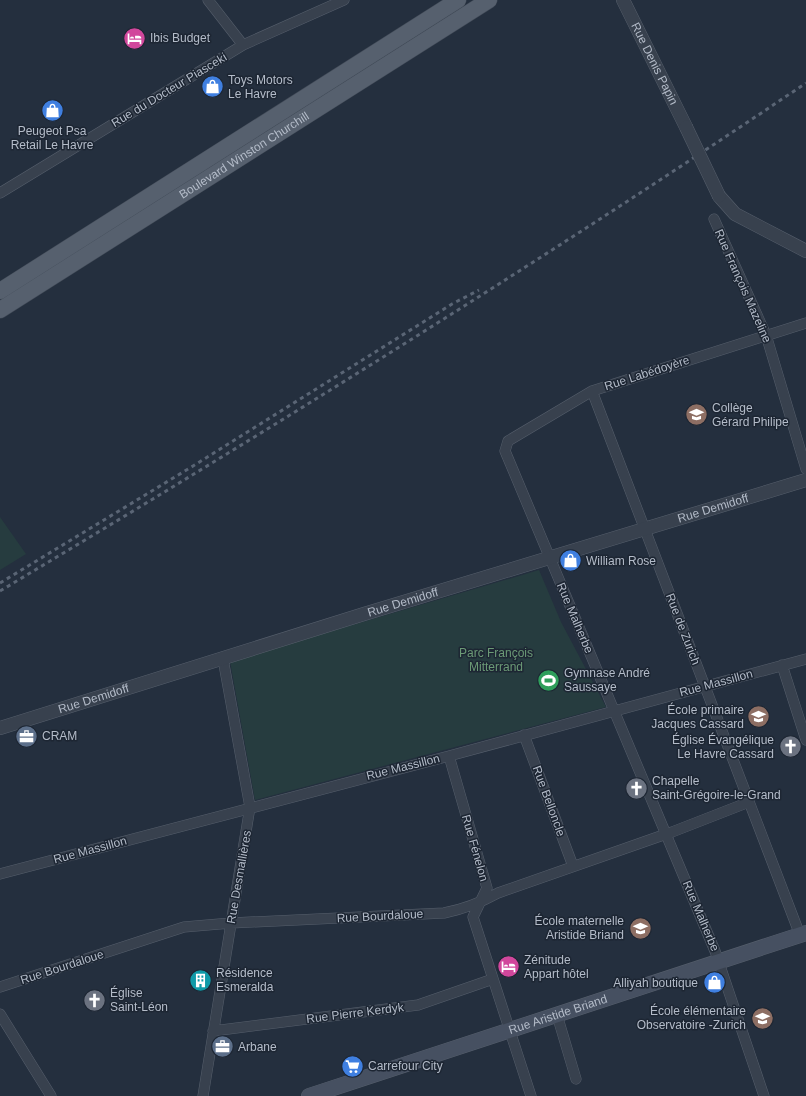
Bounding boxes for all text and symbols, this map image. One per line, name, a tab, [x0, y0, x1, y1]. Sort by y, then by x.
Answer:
street label: Rue Denis Papin	[628, 20, 681, 107]
hotel icon: Ibis Budget	[122, 25, 148, 51]
place label: Ibis Budget	[150, 31, 211, 45]
street label: Rue du Docteur Piasceki	[109, 50, 229, 130]
place label: Toys Motors Le Havre	[228, 73, 293, 101]
shop icon: Toys Motors Le Havre	[200, 74, 226, 100]
shop icon: Peugeot Psa Retail Le Havre	[39, 97, 65, 123]
street label: Boulevard Winston Churchill	[177, 109, 312, 202]
place label: Peugeot Psa Retail Le Havre	[11, 124, 94, 152]
street label: Rue François Mazeline	[712, 227, 774, 345]
street label: Rue Labédoyère	[603, 353, 692, 393]
place label: Collège Gérard Philipe	[712, 401, 789, 429]
school or university icon: Collège Gérard Philipe	[683, 402, 709, 428]
street label: Rue Demidoff	[676, 491, 751, 526]
shop icon: William Rose	[558, 548, 584, 574]
place label: William Rose	[586, 554, 656, 568]
street label: Rue Malherbe	[554, 581, 596, 656]
street label: Rue Demidoff	[366, 585, 441, 620]
street label: Rue de Zurich	[663, 591, 703, 667]
park label: Parc François Mitterrand	[459, 646, 533, 674]
place label: Gymnase André Saussaye	[564, 666, 650, 694]
street label: Rue Massillon	[678, 666, 754, 700]
sports icon: Gymnase André Saussaye	[535, 667, 561, 693]
street label: Rue Demidoff	[56, 681, 131, 716]
place label: École primaire Jacques Cassard	[651, 702, 744, 731]
school or university icon: École primaire Jacques Cassard	[746, 704, 772, 730]
office icon: CRAM	[14, 723, 40, 749]
place label: CRAM	[42, 729, 77, 743]
place label: Église Évangélique Le Havre Cassard	[672, 732, 774, 761]
church icon: Église Évangélique Le Havre Cassard	[777, 734, 803, 760]
street label: Rue Massillon	[365, 751, 441, 783]
street label: Rue Belloncle	[530, 764, 568, 838]
place label: Chapelle Saint-Grégoire-le-Grand	[652, 774, 781, 802]
church icon: Chapelle Saint-Grégoire-le-Grand	[623, 775, 649, 801]
street label: Rue Fénelon	[459, 813, 491, 883]
street label: Rue Desmallières	[224, 829, 254, 925]
street label: Rue Massillon	[52, 833, 128, 867]
street label: Rue Malherbe	[680, 879, 722, 954]
street label: Rue Bourdaloue	[336, 907, 424, 925]
place label: École maternelle Aristide Briand	[535, 913, 624, 942]
school or university icon: École maternelle Aristide Briand	[627, 915, 653, 941]
street label: Rue Bourdaloue	[19, 947, 106, 987]
place label: Zénitude Appart hôtel	[524, 953, 589, 981]
hotel icon: Zénitude Appart hôtel	[496, 954, 522, 980]
place label: Résidence Esmeralda	[216, 966, 274, 994]
building icon: Résidence Esmeralda	[188, 967, 214, 993]
shop icon: Alliyah boutique	[701, 970, 727, 996]
place label: Alliyah boutique	[613, 976, 698, 990]
place label: Église Saint-Léon	[110, 985, 168, 1014]
church icon: Église Saint-Léon	[81, 987, 107, 1013]
street label: Rue Aristide Briand	[507, 992, 609, 1037]
street label: Rue Pierre Kerdyk	[305, 1000, 405, 1026]
place label: École élémentaire Observatoire -Zurich	[637, 1003, 746, 1032]
school or university icon: École élémentaire Observatoire -Zurich	[749, 1005, 775, 1031]
office icon: Arbane	[210, 1034, 236, 1060]
place label: Arbane	[238, 1040, 277, 1054]
supermarket icon: Carrefour City	[340, 1053, 366, 1079]
place label: Carrefour City	[368, 1059, 443, 1073]

